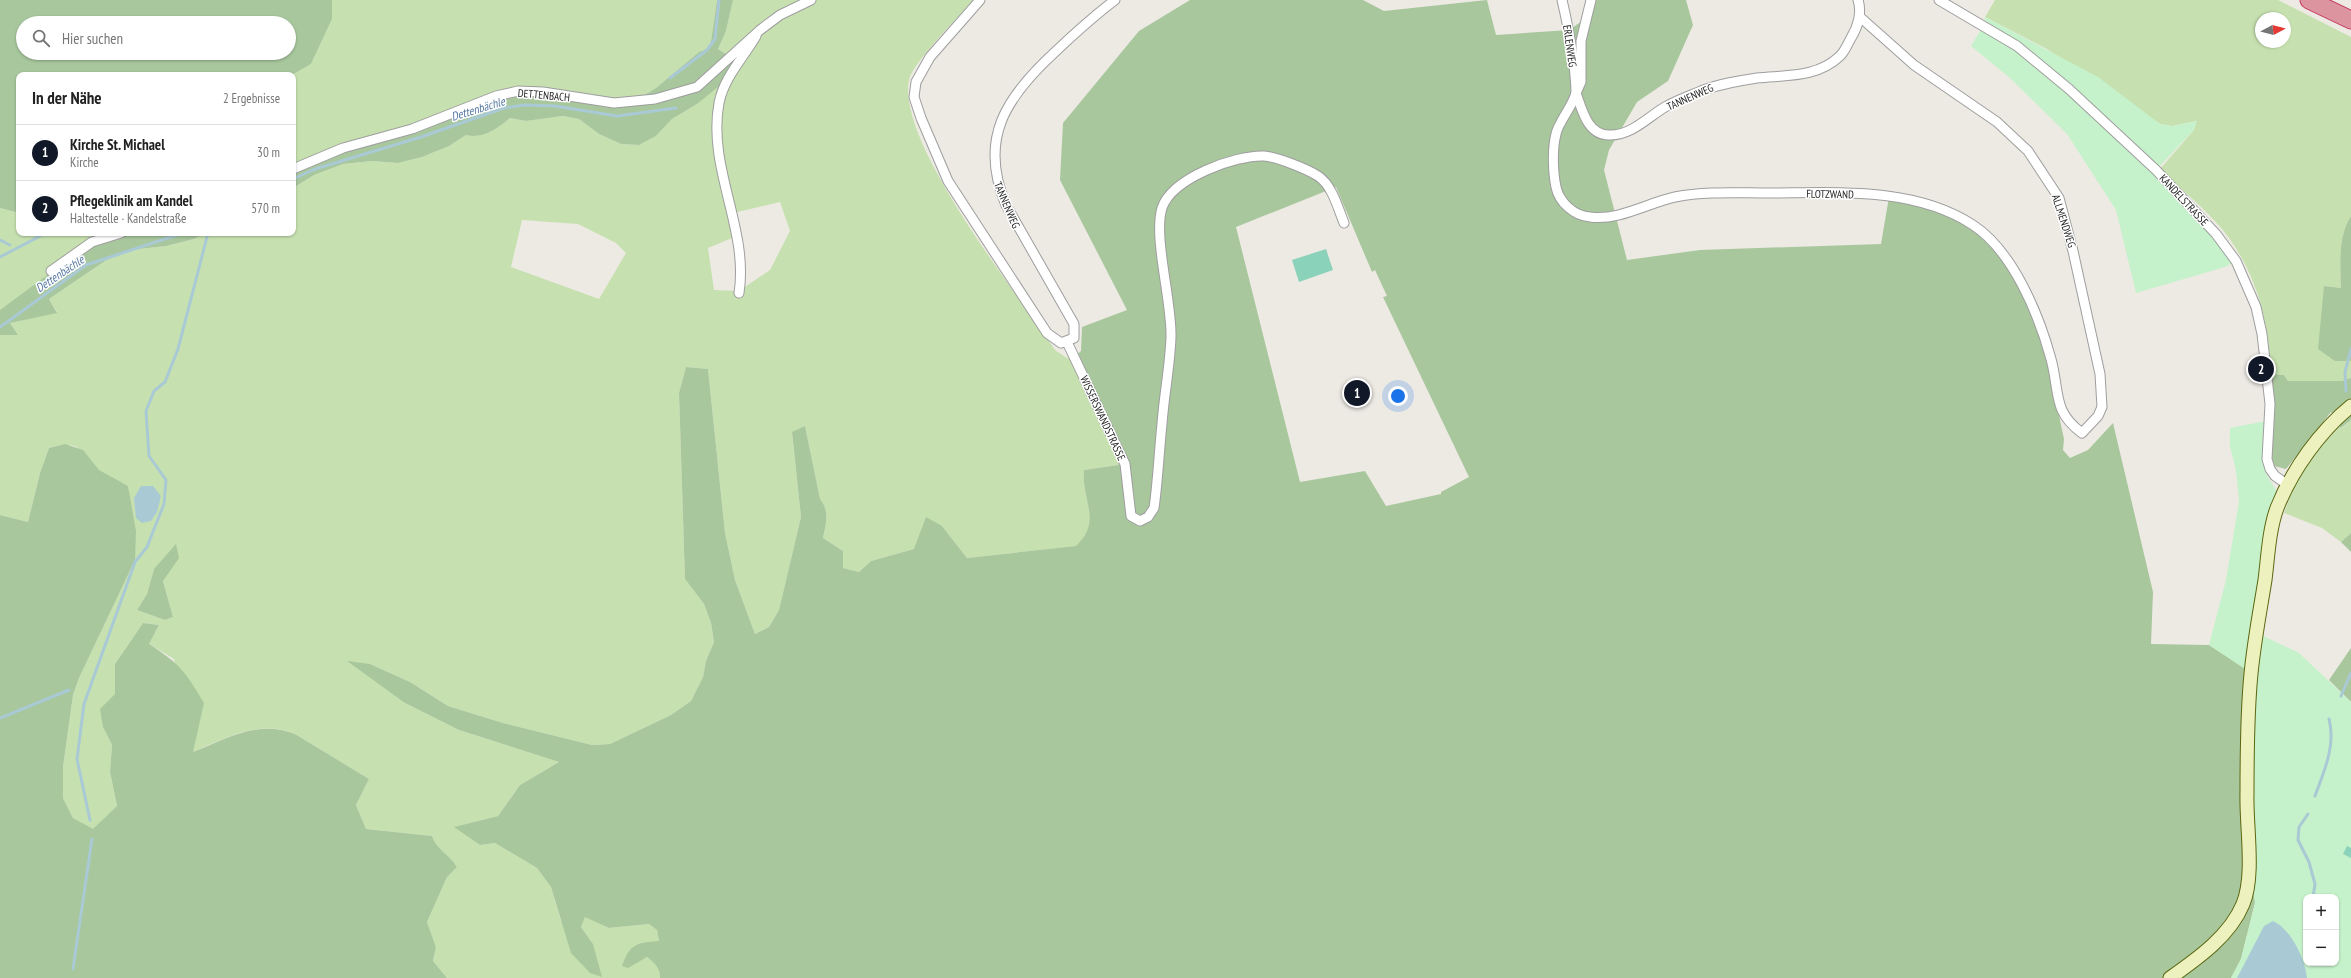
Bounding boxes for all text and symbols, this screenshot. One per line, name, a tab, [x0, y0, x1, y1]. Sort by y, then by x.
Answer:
north arrow	[2255, 12, 2291, 48]
search box	[16, 16, 296, 60]
street label: ERLENWEG	[1560, 24, 1580, 68]
icon: search	[30, 27, 52, 49]
text: Hier suchen	[62, 29, 123, 48]
street label: TANNENWEG	[1665, 81, 1715, 113]
street label: DETTENBACH	[517, 86, 571, 104]
text: In der Nähe	[32, 87, 102, 109]
text: 2 Ergebnisse	[223, 90, 280, 107]
water label: Dettenbächle	[449, 93, 507, 124]
text: Kirche St. Michael	[70, 135, 165, 154]
text: 1	[42, 144, 48, 161]
text: 30 m	[257, 144, 280, 161]
text: Kirche	[70, 154, 99, 171]
street label: KANDELSTRASSE	[2157, 171, 2212, 229]
street label: TANNENWEG	[991, 179, 1023, 231]
street label: FLOTZWAND	[1806, 187, 1854, 201]
text: Pflegeklinik am Kandel	[70, 191, 193, 210]
street label: ALLMENDWEG	[2049, 193, 2079, 249]
text: 2	[42, 200, 48, 217]
text: 570 m	[251, 200, 280, 217]
text: Haltestelle · Kandelstraße	[70, 210, 187, 227]
water label: Dettenbächle	[33, 251, 88, 295]
pin: 2	[2248, 354, 2274, 384]
street label: WISSERSWANDSTRASSE	[1077, 373, 1129, 463]
pin: 1	[1344, 378, 1370, 408]
your location	[1388, 386, 1408, 406]
map controls	[2303, 894, 2339, 966]
button: +	[2303, 894, 2339, 930]
button: −	[2303, 930, 2339, 966]

